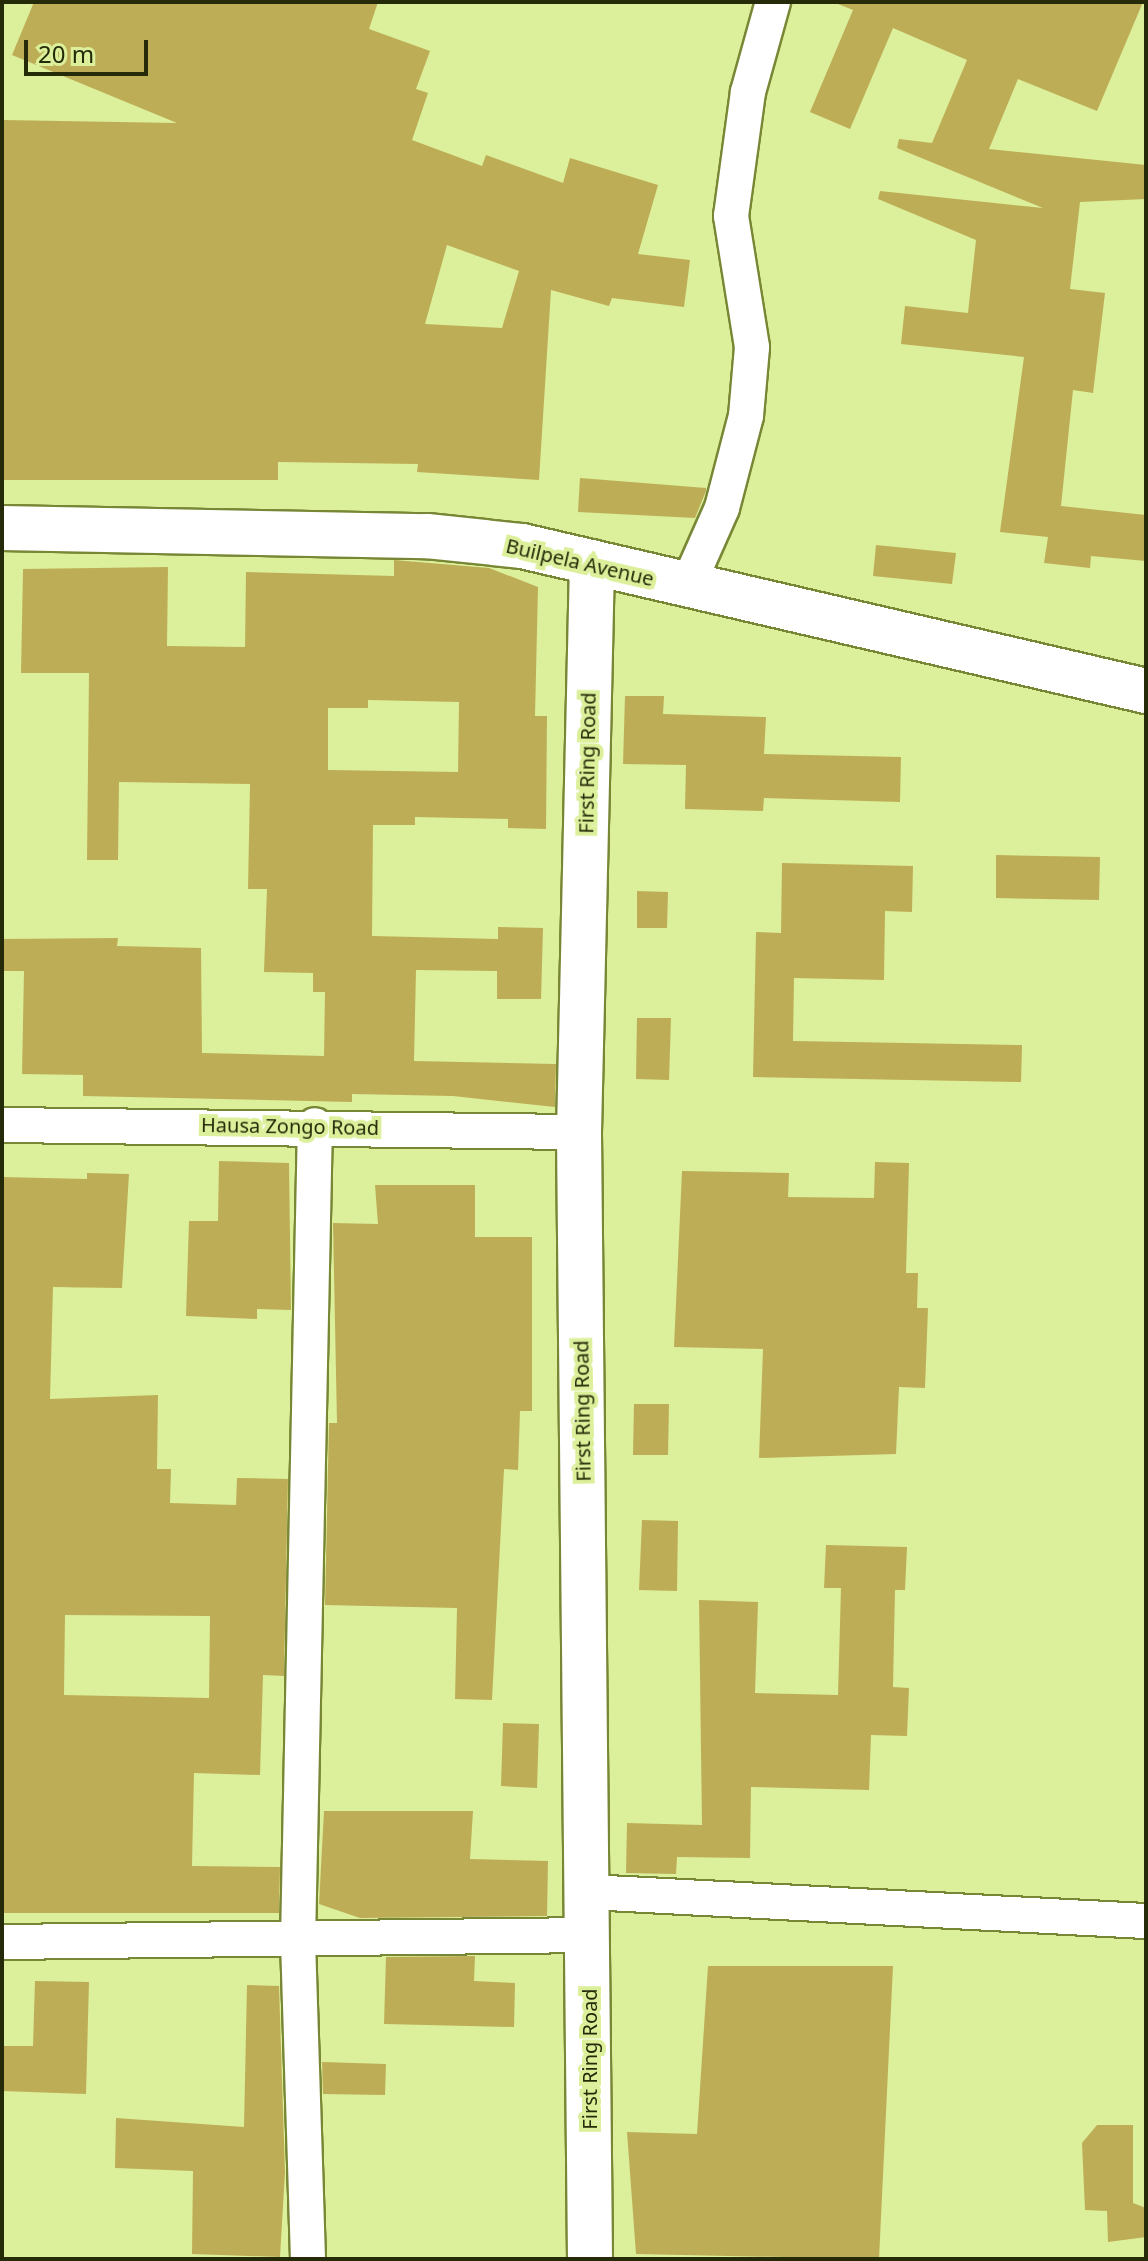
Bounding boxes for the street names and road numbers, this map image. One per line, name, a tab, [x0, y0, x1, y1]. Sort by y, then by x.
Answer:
street label: Builpela Avenue	[504, 533, 656, 591]
street label: First Ring Road	[574, 692, 600, 834]
street label: Hausa Zongo Road	[201, 1112, 379, 1140]
street label: First Ring Road	[569, 1340, 595, 1482]
street label: First Ring Road	[577, 1988, 601, 2130]

